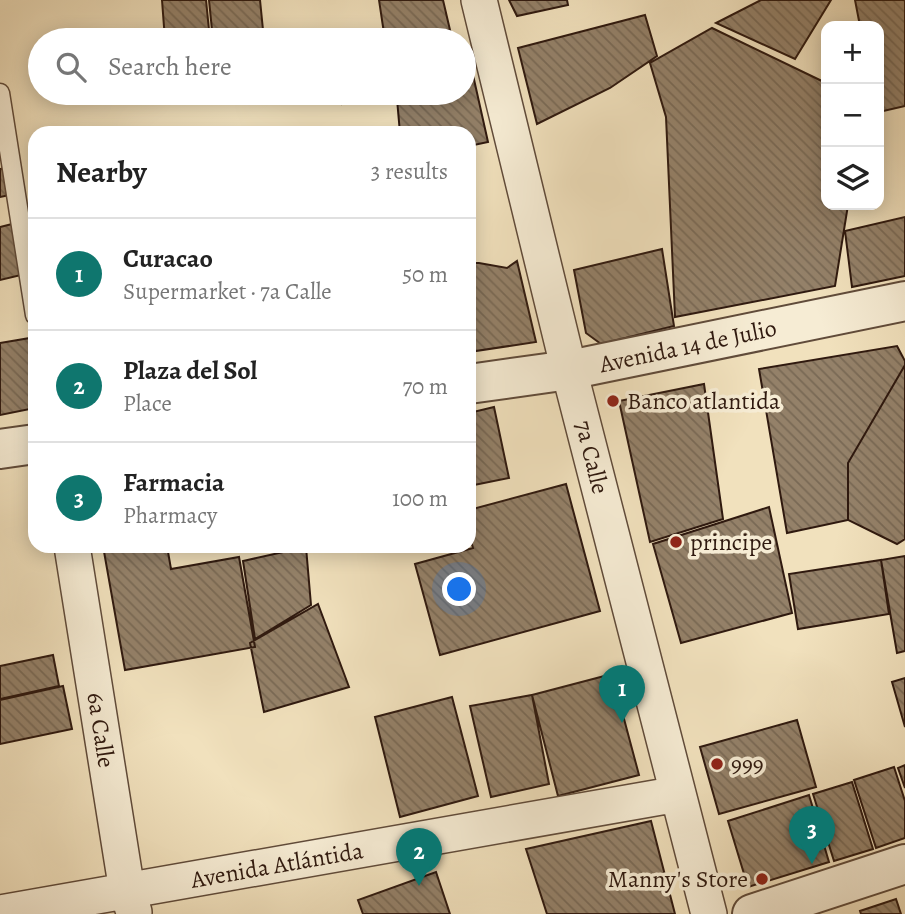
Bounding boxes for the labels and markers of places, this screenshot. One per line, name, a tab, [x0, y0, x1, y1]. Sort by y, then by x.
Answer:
place label: Banco atlantida	[627, 385, 781, 417]
marker: Banco atlantida	[605, 393, 621, 409]
place label: principe	[690, 526, 772, 558]
marker: principe	[668, 534, 684, 550]
pin: 1	[599, 665, 645, 723]
place label: 999	[731, 748, 764, 780]
marker: 999	[709, 756, 725, 772]
pin: 3	[789, 806, 835, 864]
pin: 2	[396, 828, 442, 886]
place label: Manny's Store	[608, 863, 748, 895]
marker: Manny's Store	[754, 871, 770, 887]

